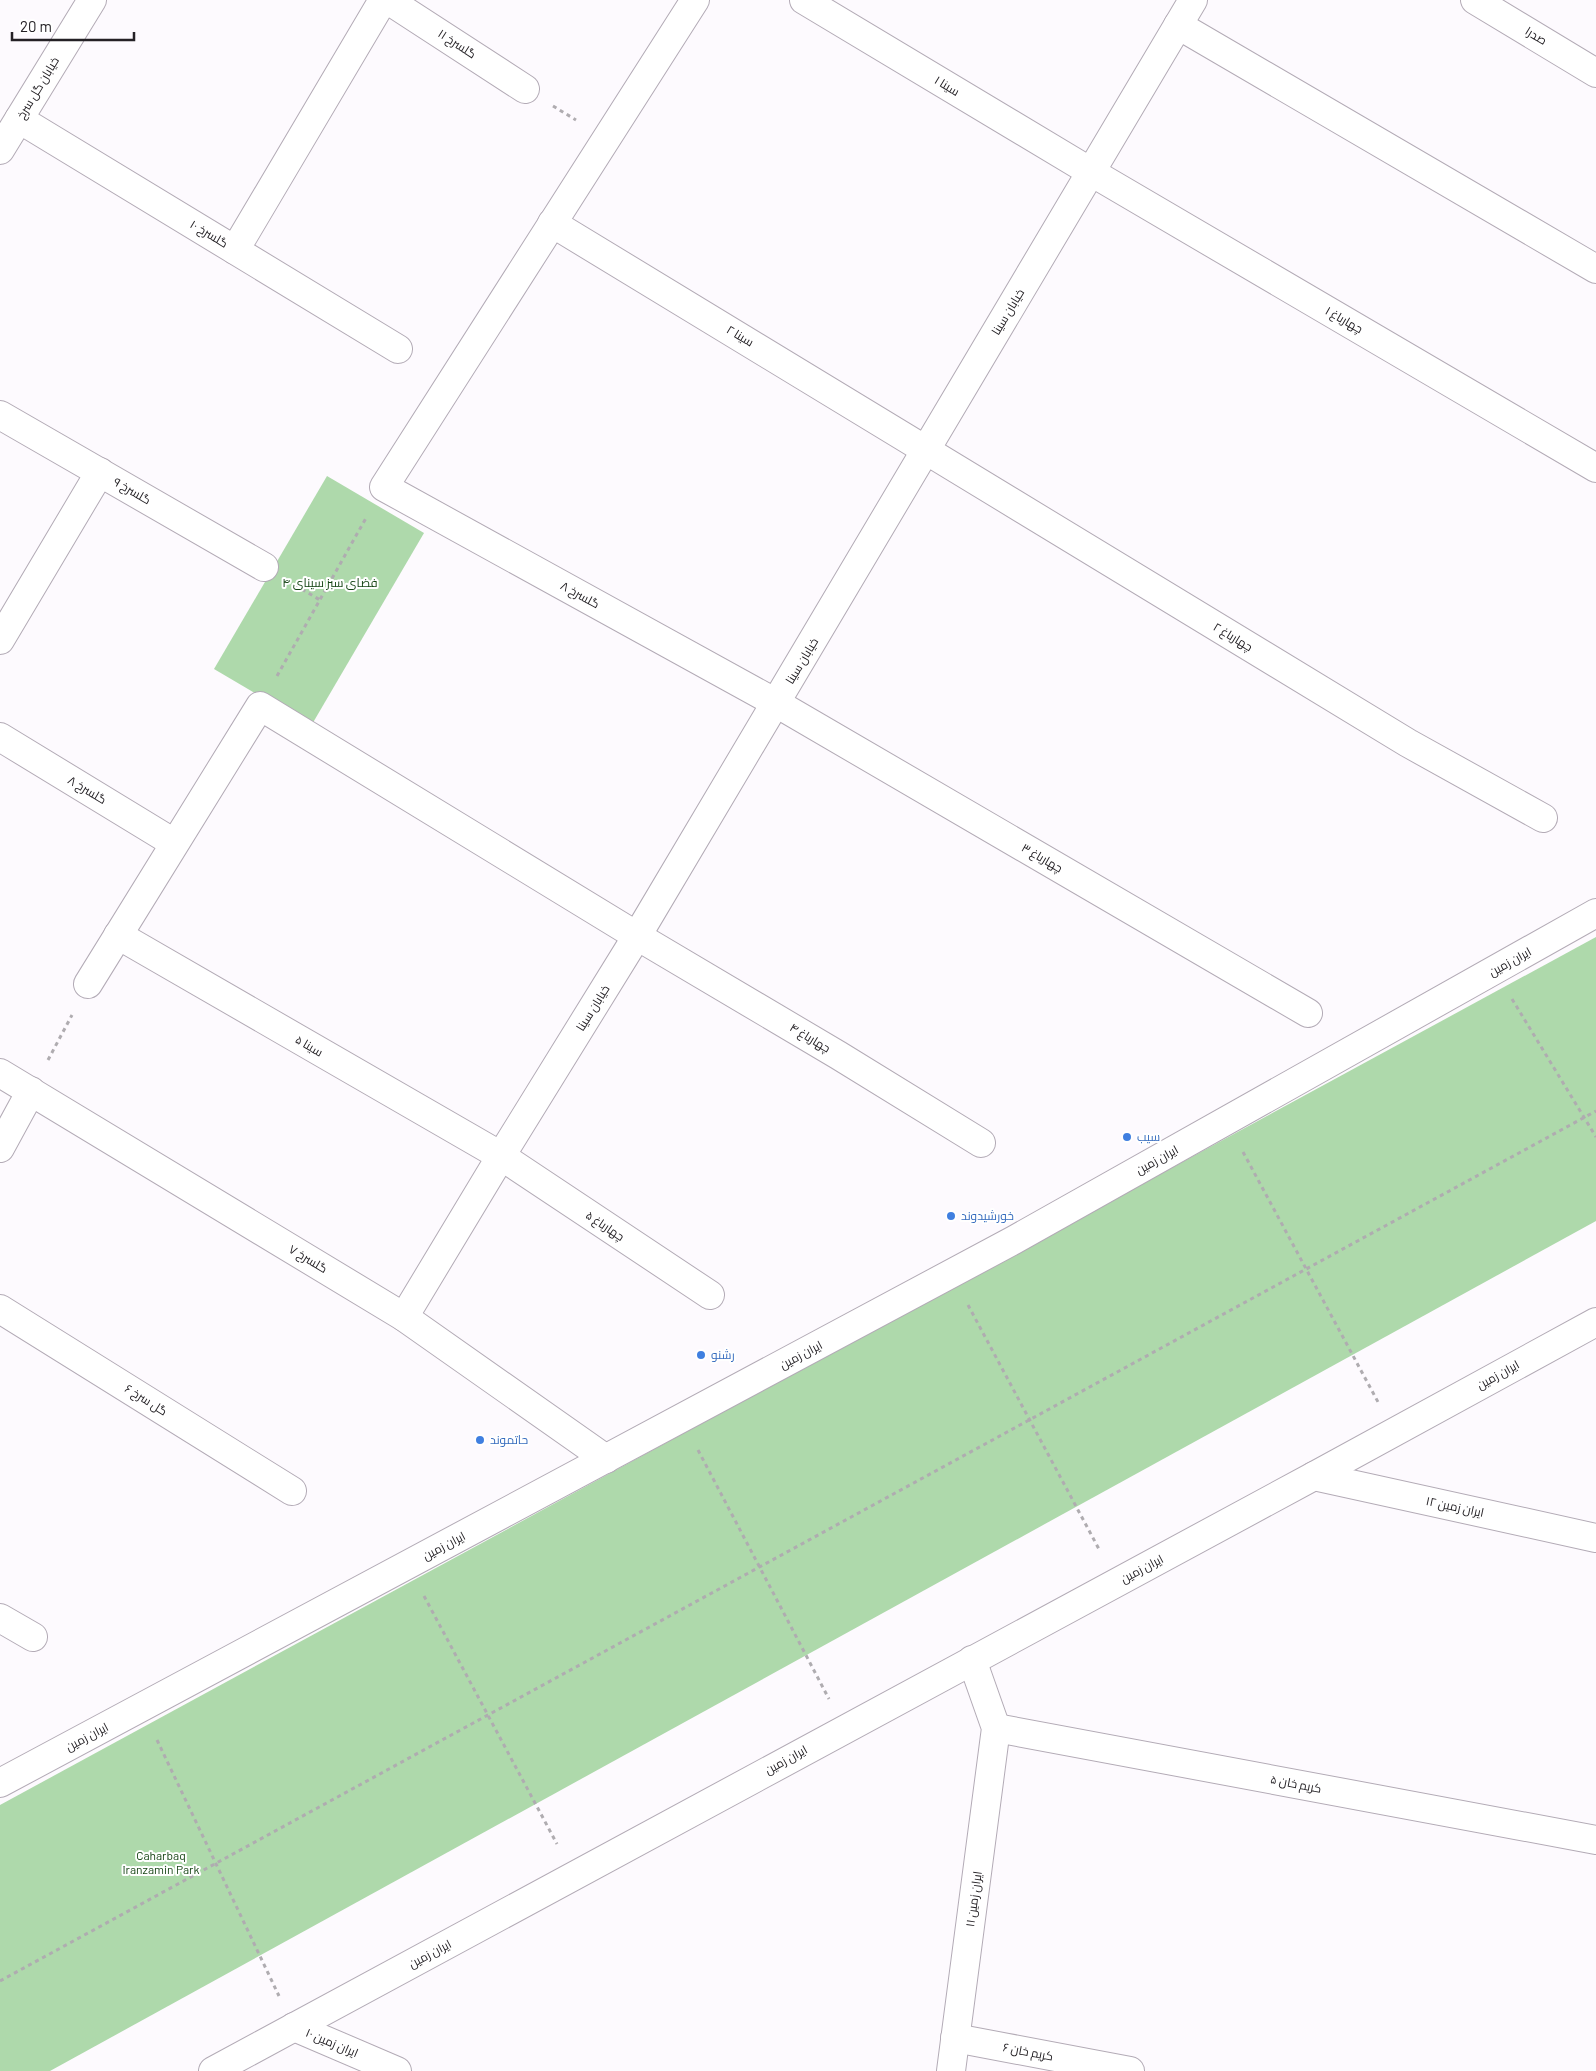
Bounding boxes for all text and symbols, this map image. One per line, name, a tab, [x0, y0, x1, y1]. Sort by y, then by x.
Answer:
scale bar	[12, 10, 135, 42]
text: 20 m	[20, 17, 52, 35]
street label: صدرا	[1523, 23, 1550, 48]
street label: گلسرخ ۱۱	[435, 26, 479, 62]
street label: خیابان گل سرخ	[13, 54, 63, 122]
street label: سینا ۱	[932, 72, 963, 99]
street label: گلسرخ ۱۰	[187, 216, 231, 252]
street label: خیابان سینا	[988, 286, 1027, 338]
street label: چهارباغ ۱	[1322, 303, 1366, 338]
street label: سینا ۲	[724, 322, 757, 350]
street label: گلسرخ ۹	[110, 474, 154, 508]
park label: فضای سبز سینای ۴	[282, 575, 378, 590]
street label: گلسرخ ۸	[558, 578, 602, 612]
street label: چهارباغ ۲	[1210, 619, 1256, 656]
street label: خیابان سینا	[782, 635, 821, 687]
street label: گلسرخ ۸	[65, 772, 109, 808]
street label: چهارباغ ۳	[1018, 840, 1066, 877]
street label: ایران زمین	[1486, 944, 1534, 979]
street label: خیابان سینا	[573, 982, 613, 1034]
street label: چهارباغ ۴	[786, 1020, 833, 1057]
street label: سینا ۵	[293, 1032, 326, 1059]
place label: سیب	[1137, 1129, 1160, 1144]
marker: سیب	[1121, 1131, 1133, 1143]
street label: ایران زمین	[1133, 1142, 1181, 1177]
street label: چهارباغ ۵	[582, 1207, 628, 1246]
place label: خورشیدوند	[961, 1208, 1014, 1223]
marker: خورشیدوند	[945, 1210, 957, 1222]
street label: گلسرخ ۷	[286, 1241, 330, 1277]
street label: ایران زمین	[777, 1337, 825, 1372]
place label: رشنو	[711, 1347, 735, 1362]
marker: رشنو	[695, 1349, 707, 1361]
street label: ایران زمین	[1474, 1357, 1522, 1392]
street label: گل سرخ ۶	[122, 1381, 170, 1419]
place label: حاتموند	[490, 1432, 528, 1447]
marker: حاتموند	[474, 1434, 486, 1446]
street label: ایران زمین ۱۲	[1425, 1493, 1485, 1520]
street label: ایران زمین	[420, 1528, 468, 1563]
street label: ایران زمین	[1118, 1551, 1166, 1586]
street label: ایران زمین	[63, 1719, 111, 1754]
street label: ایران زمین	[762, 1742, 810, 1777]
street label: کریم خان ۵	[1269, 1771, 1323, 1797]
park label: Caharbaq Iranzamin Park	[123, 1848, 199, 1876]
street label: ایران زمین ۱۱	[962, 1870, 985, 1928]
street label: ایران زمین	[406, 1936, 454, 1971]
street label: ایران زمین ۱۰	[304, 2025, 361, 2060]
street label: کریم خان ۶	[1001, 2039, 1055, 2065]

